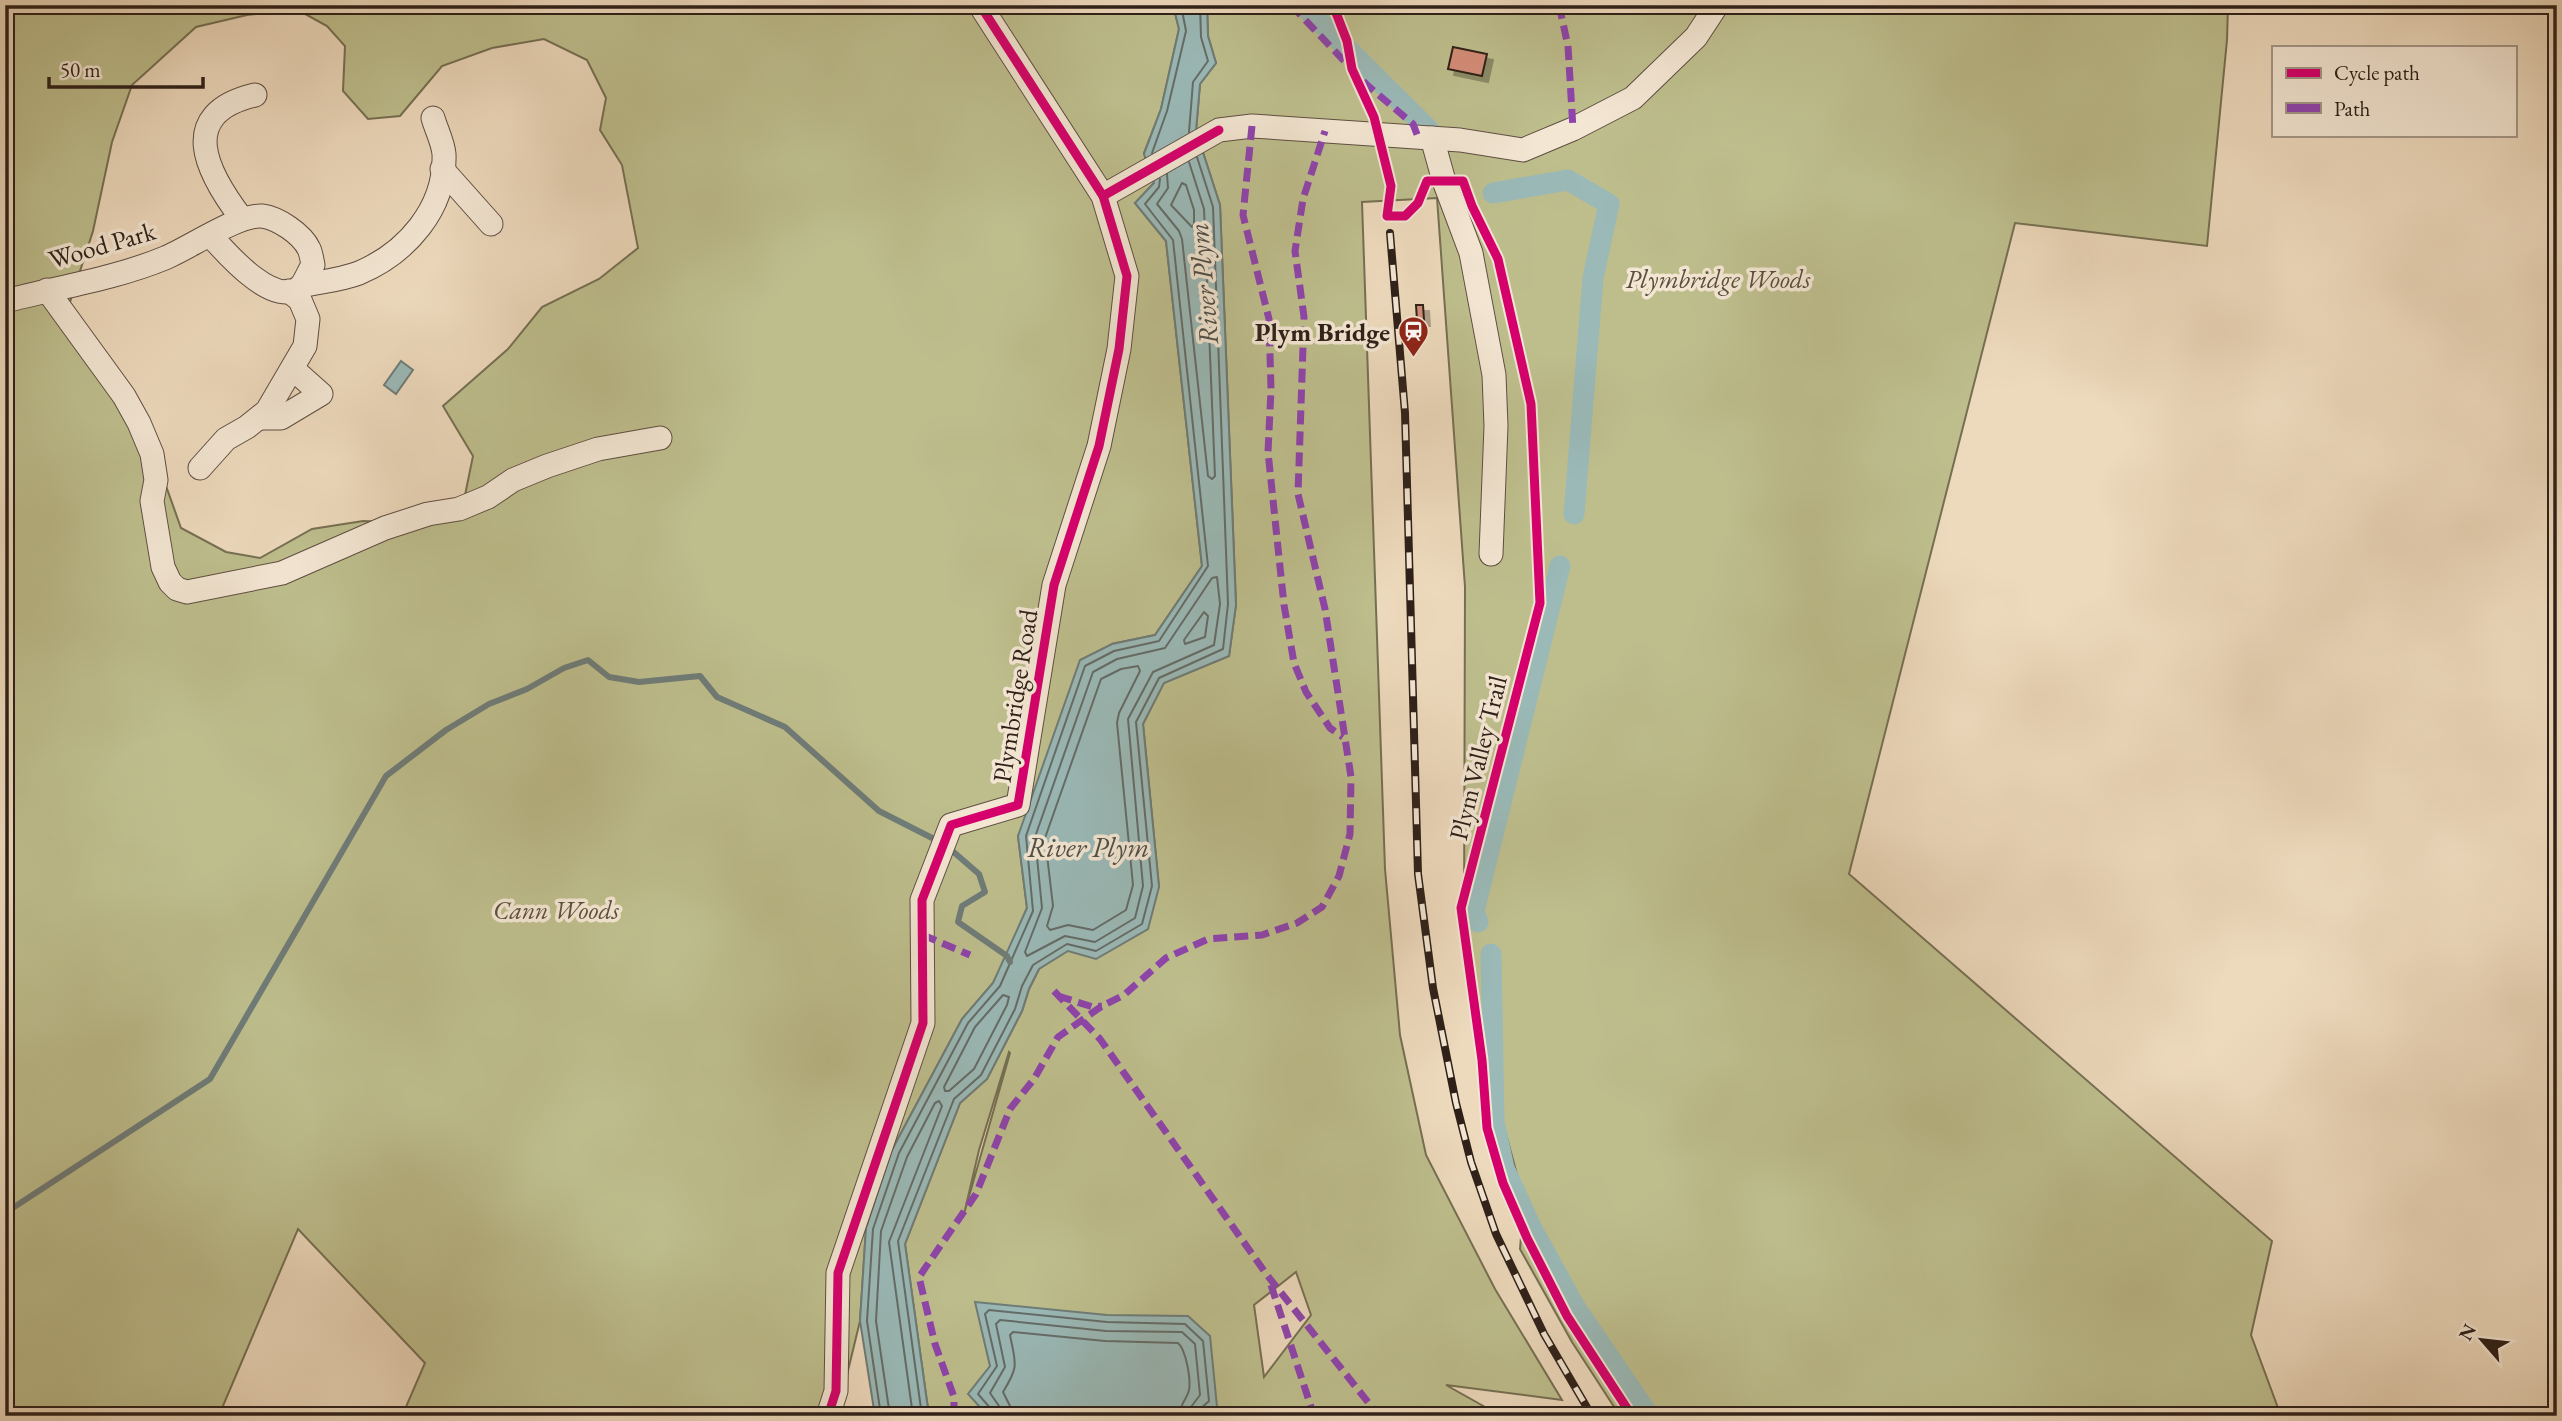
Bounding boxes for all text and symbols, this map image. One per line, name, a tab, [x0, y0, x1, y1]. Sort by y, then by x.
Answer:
scale bar	[49, 46, 203, 90]
legend	[2272, 46, 2516, 136]
text: 50 m	[60, 56, 101, 83]
text: Cycle path	[2334, 59, 2420, 86]
text: Path	[2334, 95, 2371, 122]
street label: Wood Park	[45, 213, 160, 276]
water label: River Plym	[1180, 222, 1226, 346]
park label: Plymbridge Woods	[1626, 262, 1811, 296]
place label: Plym Bridge	[1255, 315, 1390, 349]
station icon: Plym Bridge	[1396, 315, 1430, 359]
street label: Plymbridge Road	[985, 606, 1046, 785]
street label: Plym Valley Trail	[1441, 672, 1515, 844]
water label: River Plym	[1027, 829, 1149, 865]
park label: Cann Woods	[493, 893, 620, 927]
north arrow	[2446, 1306, 2516, 1376]
text: N	[2453, 1319, 2482, 1345]

